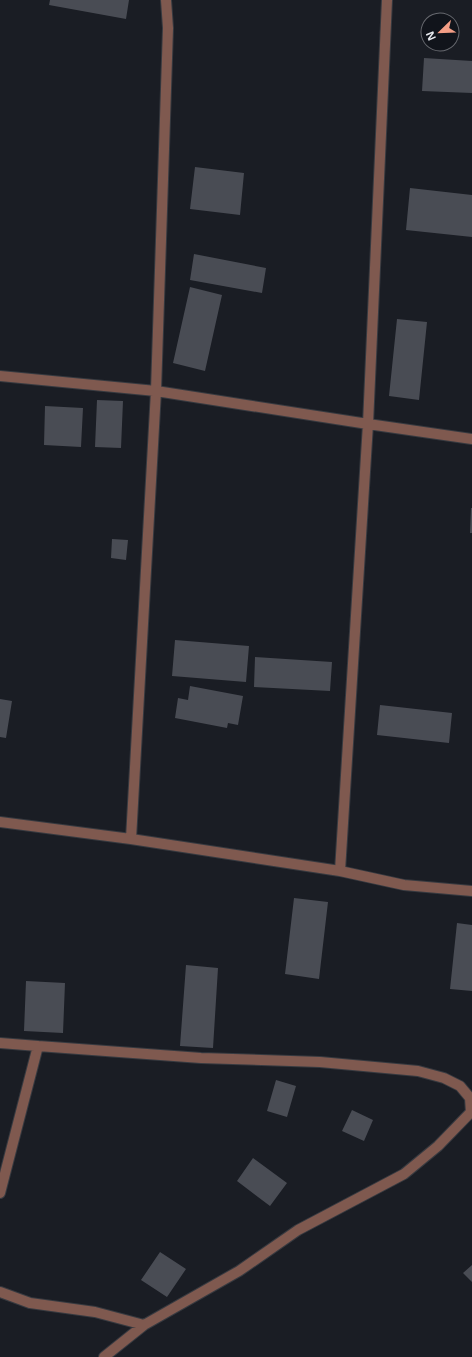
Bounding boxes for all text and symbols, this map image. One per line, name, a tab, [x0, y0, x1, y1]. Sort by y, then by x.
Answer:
north arrow	[420, 12, 460, 52]
text: N	[422, 29, 439, 43]

